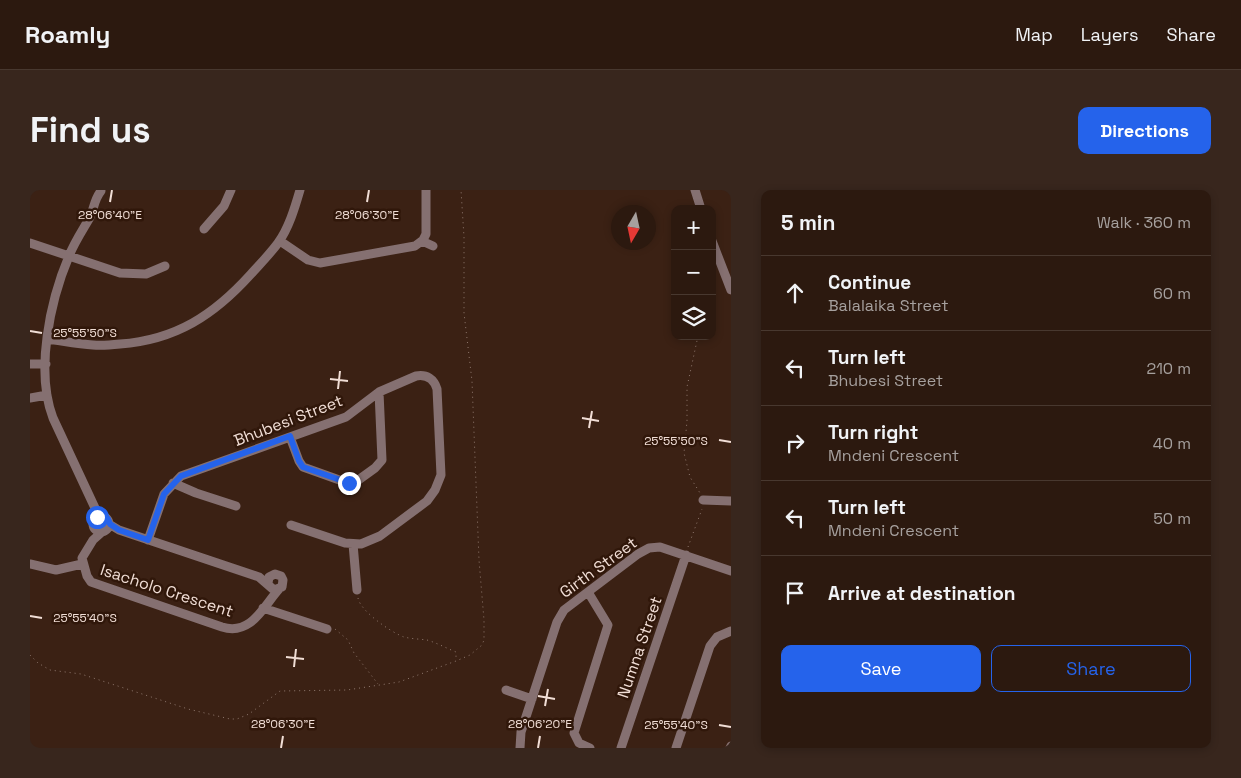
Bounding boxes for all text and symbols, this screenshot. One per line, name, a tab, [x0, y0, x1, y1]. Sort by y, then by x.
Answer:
text: Roamly	[25, 19, 110, 50]
text: Map	[1015, 23, 1053, 46]
text: Layers	[1081, 23, 1138, 46]
text: Share	[1166, 23, 1216, 46]
button: Directions	[1078, 107, 1211, 154]
text: Find us	[30, 108, 151, 152]
north arrow	[611, 205, 656, 250]
map controls	[671, 205, 716, 340]
button: +	[671, 205, 716, 250]
text: 28°06'40"E	[78, 207, 142, 223]
text: 28°06'30"E	[335, 207, 399, 223]
text: 5 min	[781, 209, 835, 236]
text: Walk · 360 m	[1097, 212, 1191, 233]
button: −	[671, 250, 716, 295]
text: Continue	[828, 270, 911, 295]
icon: ahead	[781, 279, 809, 307]
text: 60 m	[1153, 283, 1191, 304]
button: layers	[671, 295, 716, 340]
text: Balalaika Street	[828, 295, 949, 316]
text: 25°55'50"S	[53, 325, 117, 341]
text: Turn left	[828, 345, 906, 370]
icon: left	[781, 354, 809, 382]
text: 210 m	[1147, 358, 1191, 379]
text: Bhubesi Street	[828, 370, 943, 391]
street label: Bhubesi Street	[231, 390, 346, 451]
text: Turn right	[828, 420, 918, 445]
icon: right	[781, 429, 809, 457]
text: 25°55'50"S	[644, 433, 708, 449]
text: 40 m	[1153, 433, 1191, 454]
text: Mndeni Crescent	[828, 445, 959, 466]
route end	[338, 472, 361, 495]
text: Turn left	[828, 495, 906, 520]
icon: left	[781, 504, 809, 532]
route start	[86, 506, 109, 529]
text: 50 m	[1153, 508, 1191, 529]
text: Mndeni Crescent	[828, 520, 959, 541]
street label: Girth Street	[555, 532, 641, 603]
street label: Isacholo Crescent	[98, 559, 236, 622]
icon: arrive	[781, 579, 809, 607]
text: Arrive at destination	[828, 581, 1016, 606]
street label: Numna Street	[612, 594, 667, 701]
text: 25°55'40"S	[53, 610, 117, 626]
button: Save	[781, 645, 981, 692]
button: Share	[991, 645, 1191, 692]
text: 28°06'30"E	[251, 716, 315, 732]
text: 28°06'20"E	[508, 716, 572, 732]
text: 25°55'40"S	[644, 717, 708, 733]

